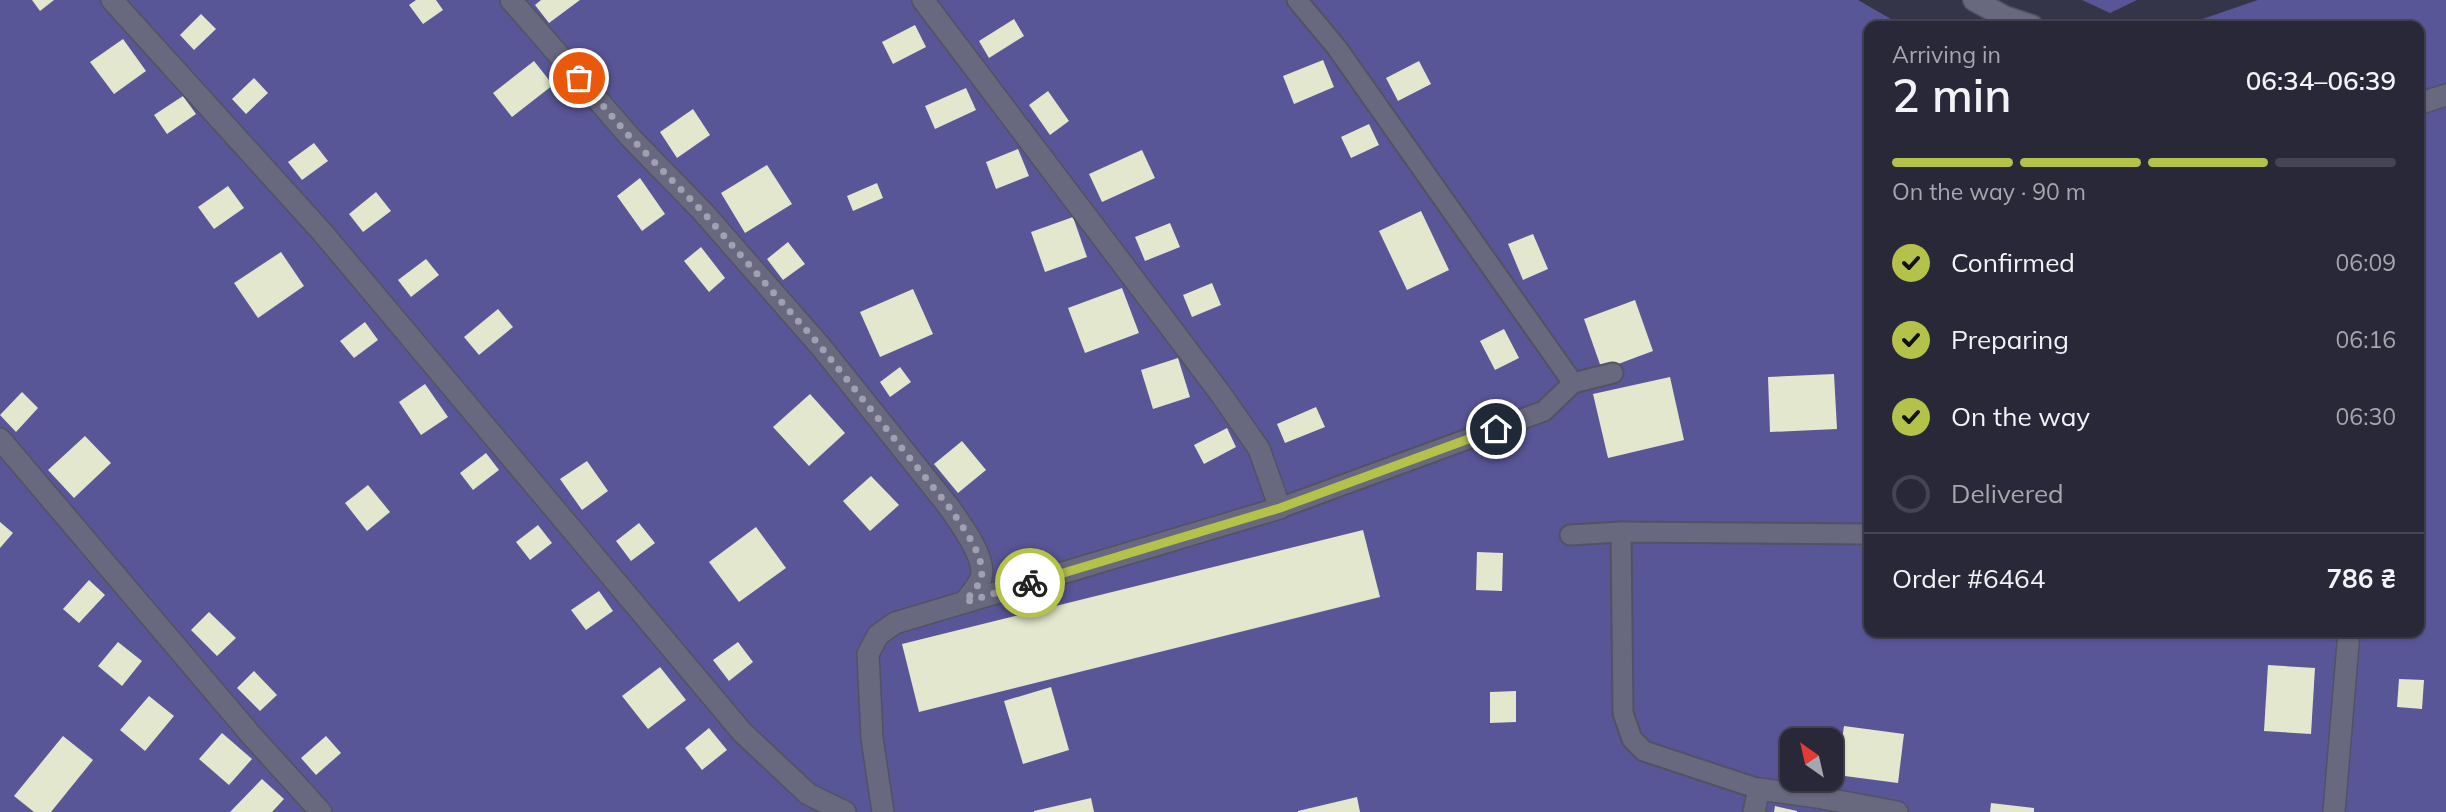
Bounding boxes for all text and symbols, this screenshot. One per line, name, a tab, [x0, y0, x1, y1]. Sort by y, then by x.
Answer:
text: Arriving in	[1892, 40, 2001, 69]
pin	[549, 48, 609, 108]
icon: bag	[560, 59, 598, 97]
text: 06:34–06:39	[2246, 64, 2396, 97]
text: 2 min	[1892, 66, 2011, 124]
text: On the way · 90 m	[1892, 177, 2086, 206]
icon: check	[1892, 244, 1930, 282]
text: Confirmed	[1951, 246, 2075, 279]
text: 06:09	[2336, 248, 2396, 277]
icon: check	[1892, 321, 1930, 359]
text: Preparing	[1951, 323, 2069, 356]
text: 06:16	[2336, 325, 2396, 354]
icon: check	[1892, 398, 1930, 436]
pin	[1466, 399, 1526, 459]
text: On the way	[1951, 400, 2090, 433]
text: 06:30	[2336, 402, 2396, 431]
icon: home	[1477, 410, 1515, 448]
text: Delivered	[1951, 477, 2064, 510]
courier	[995, 548, 1065, 618]
text: Order #6464	[1892, 562, 2045, 595]
text: 786 ₴	[2326, 562, 2396, 595]
icon: bike	[1011, 564, 1049, 602]
north arrow	[1780, 728, 1843, 791]
map controls	[1780, 728, 1843, 791]

